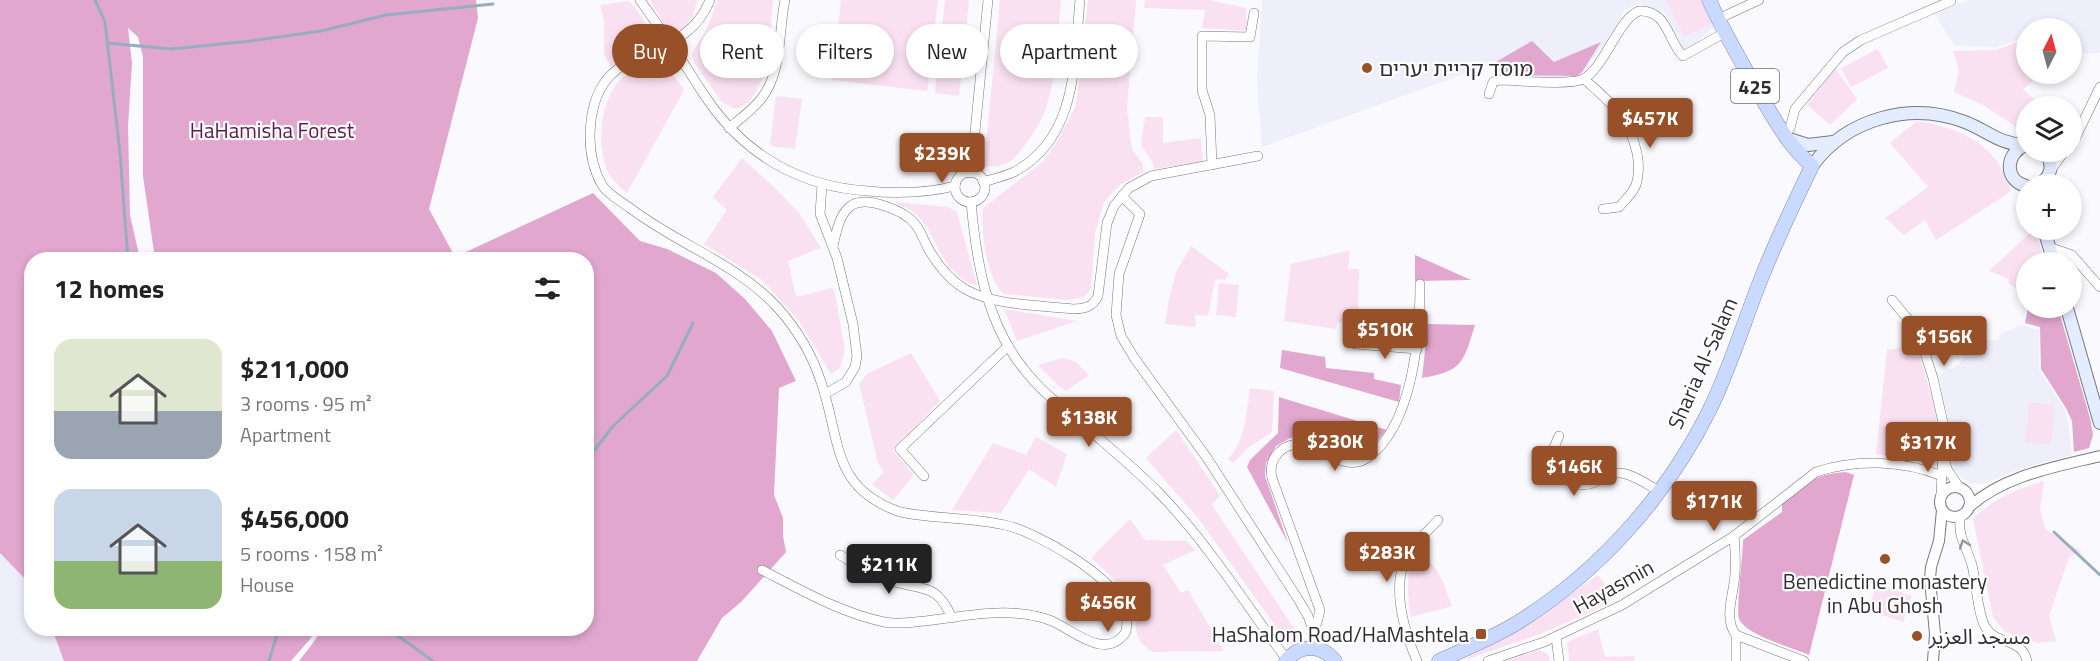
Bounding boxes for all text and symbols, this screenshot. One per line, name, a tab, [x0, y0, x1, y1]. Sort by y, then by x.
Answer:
north arrow	[2016, 18, 2082, 84]
map controls	[2016, 18, 2082, 318]
chip: Buy	[612, 24, 688, 78]
chip: Rent	[700, 24, 784, 78]
chip: Filters	[796, 24, 894, 78]
chip: New	[906, 24, 988, 78]
chip: Apartment	[1000, 24, 1138, 78]
place label: מוסד קריית יערים	[1379, 52, 1533, 84]
marker: מוסד קריית יערים	[1360, 61, 1374, 75]
road number: 425	[1731, 69, 1779, 103]
button: layers	[2016, 96, 2082, 162]
pin: $457K	[1608, 98, 1692, 149]
text: $457K	[1622, 102, 1678, 133]
park label: HaHamisha Forest	[190, 114, 355, 146]
pin: $239K	[900, 133, 984, 184]
text: $239K	[914, 137, 970, 168]
button: +	[2016, 174, 2082, 240]
button: −	[2016, 252, 2082, 318]
text: 12 homes	[54, 269, 164, 308]
icon: filters	[531, 272, 564, 305]
street label: Sharia Al-Salam	[1659, 292, 1745, 434]
pin: $510K	[1343, 309, 1427, 360]
text: $510K	[1357, 313, 1413, 344]
pin: $156K	[1902, 316, 1986, 367]
text: $156K	[1916, 320, 1972, 351]
text: $211,000	[240, 349, 349, 388]
icon: home	[102, 363, 174, 435]
text: 3 rooms · 95 m²	[240, 388, 372, 419]
pin: $138K	[1047, 397, 1131, 448]
text: $138K	[1061, 401, 1117, 432]
text: Apartment	[240, 419, 331, 450]
pin: $230K	[1293, 421, 1377, 472]
pin: $317K	[1886, 422, 1970, 473]
text: $230K	[1307, 425, 1363, 456]
text: $317K	[1900, 426, 1956, 457]
pin: $146K	[1532, 446, 1616, 497]
text: $146K	[1546, 450, 1602, 481]
pin: $171K	[1672, 481, 1756, 532]
text: $171K	[1686, 485, 1742, 516]
text: $456,000	[240, 499, 349, 538]
icon: home	[102, 513, 174, 585]
pin: $283K	[1345, 532, 1429, 583]
text: $283K	[1359, 536, 1415, 567]
text: 5 rooms · 158 m²	[240, 538, 383, 569]
one-way arrow	[1959, 540, 1972, 550]
pin: $211K	[847, 544, 931, 595]
text: $211K	[861, 548, 917, 579]
street label: Hayasmin	[1567, 551, 1659, 621]
marker: Benedictine monastery in Abu Ghosh	[1878, 552, 1892, 566]
place label: Benedictine monastery in Abu Ghosh	[1783, 565, 1987, 621]
text: House	[240, 569, 294, 600]
pin: $456K	[1066, 582, 1150, 633]
text: $456K	[1080, 586, 1136, 617]
place label: HaShalom Road/HaMashtela	[1212, 618, 1469, 650]
place label: مسجد العزير	[1928, 620, 2031, 652]
marker: HaShalom Road/HaMashtela	[1474, 627, 1488, 641]
marker: مسجد العزير	[1910, 629, 1924, 643]

